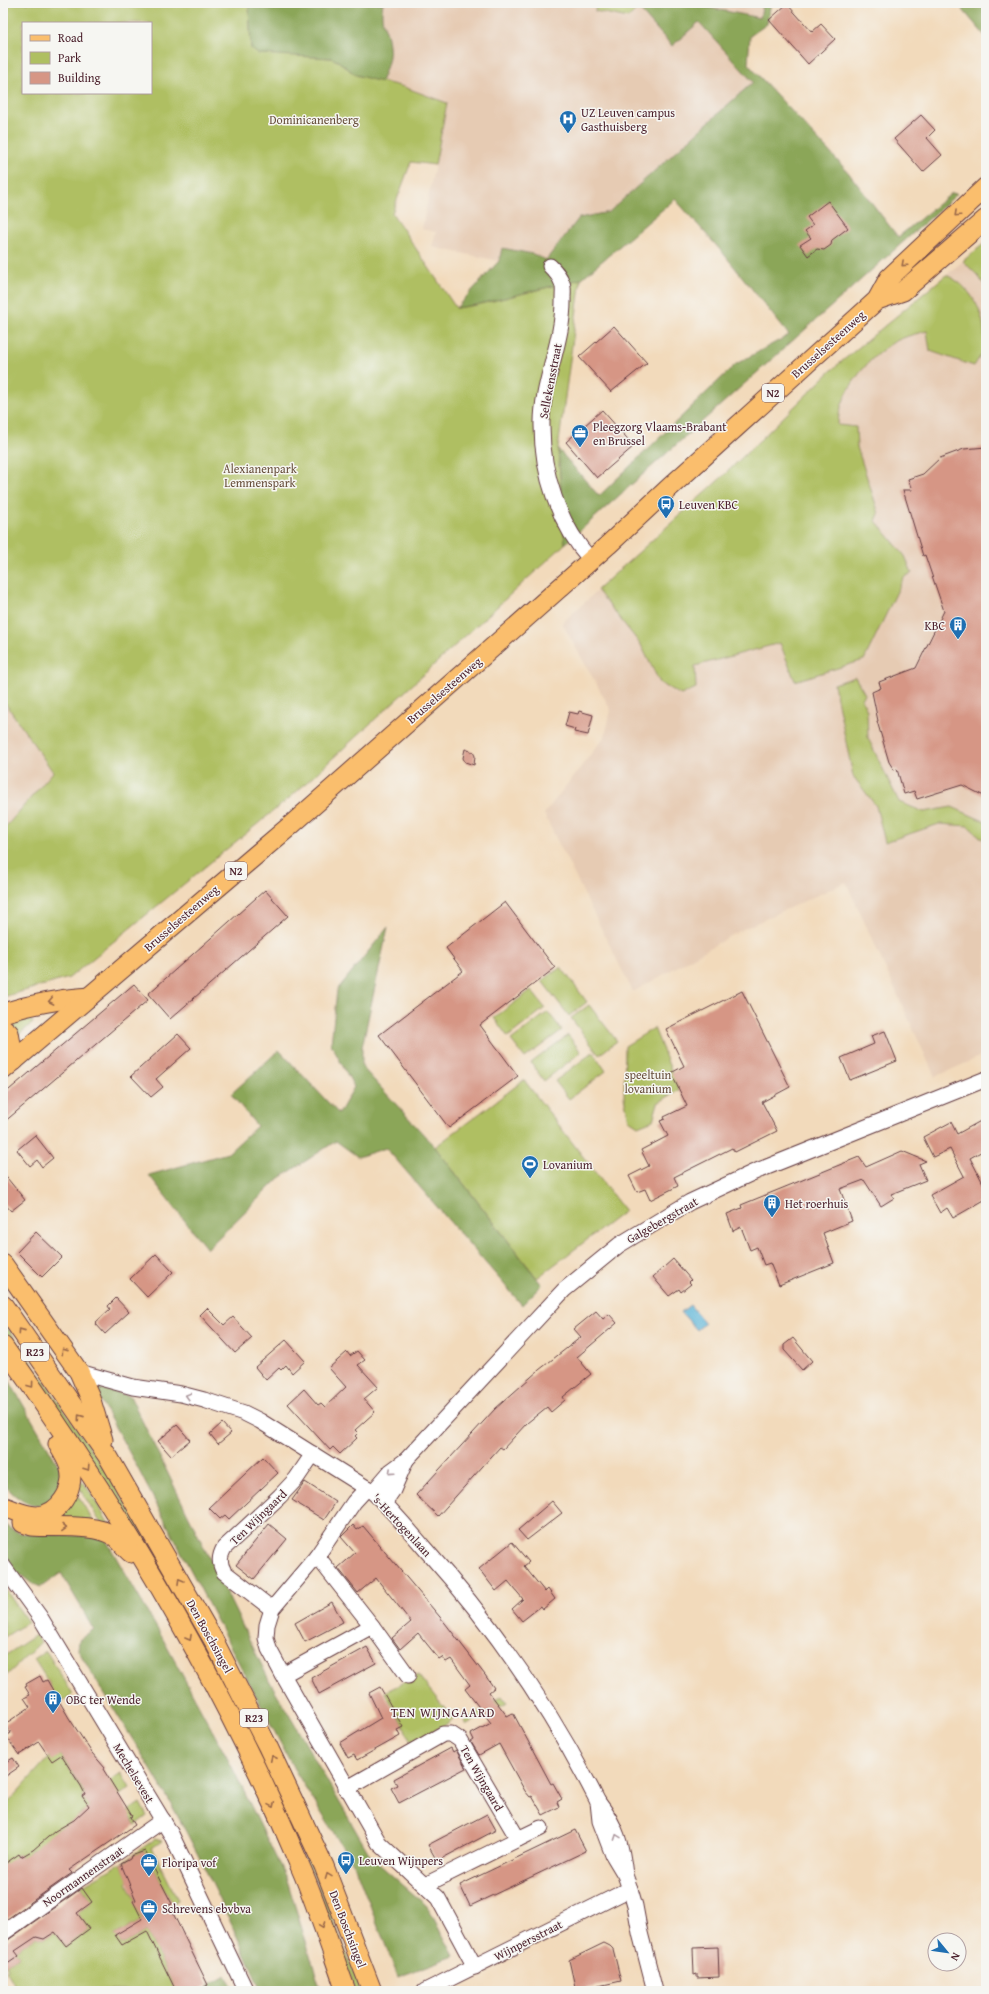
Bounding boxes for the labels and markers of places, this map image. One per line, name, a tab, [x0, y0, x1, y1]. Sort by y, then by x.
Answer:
place label: UZ Leuven campus Gasthuisberg	[581, 104, 675, 135]
hospital icon: UZ Leuven campus Gasthuisberg	[558, 109, 578, 134]
place label: Pleegzorg Vlaams-Brabant en Brussel	[593, 418, 727, 449]
office icon: Pleegzorg Vlaams-Brabant en Brussel	[570, 423, 590, 448]
bus stop icon: Leuven KBC	[656, 494, 676, 519]
place label: Leuven KBC	[679, 496, 739, 513]
building icon: KBC	[948, 615, 968, 640]
place label: KBC	[925, 617, 945, 634]
sports icon: Lovanium	[520, 1154, 540, 1179]
place label: Lovanium	[543, 1156, 593, 1173]
building icon: Het roerhuis	[762, 1193, 782, 1218]
place label: Het roerhuis	[785, 1195, 849, 1212]
building icon: OBC ter Wende	[43, 1689, 63, 1714]
place label: OBC ter Wende	[66, 1691, 141, 1708]
bus stop icon: Leuven Wijnpers	[336, 1850, 356, 1875]
office icon: Floripa vof	[139, 1852, 159, 1877]
place label: Leuven Wijnpers	[359, 1852, 443, 1869]
place label: Floripa vof	[162, 1854, 217, 1871]
office icon: Schrevens ebvbva	[139, 1898, 159, 1923]
place label: Schrevens ebvbva	[162, 1900, 251, 1917]

